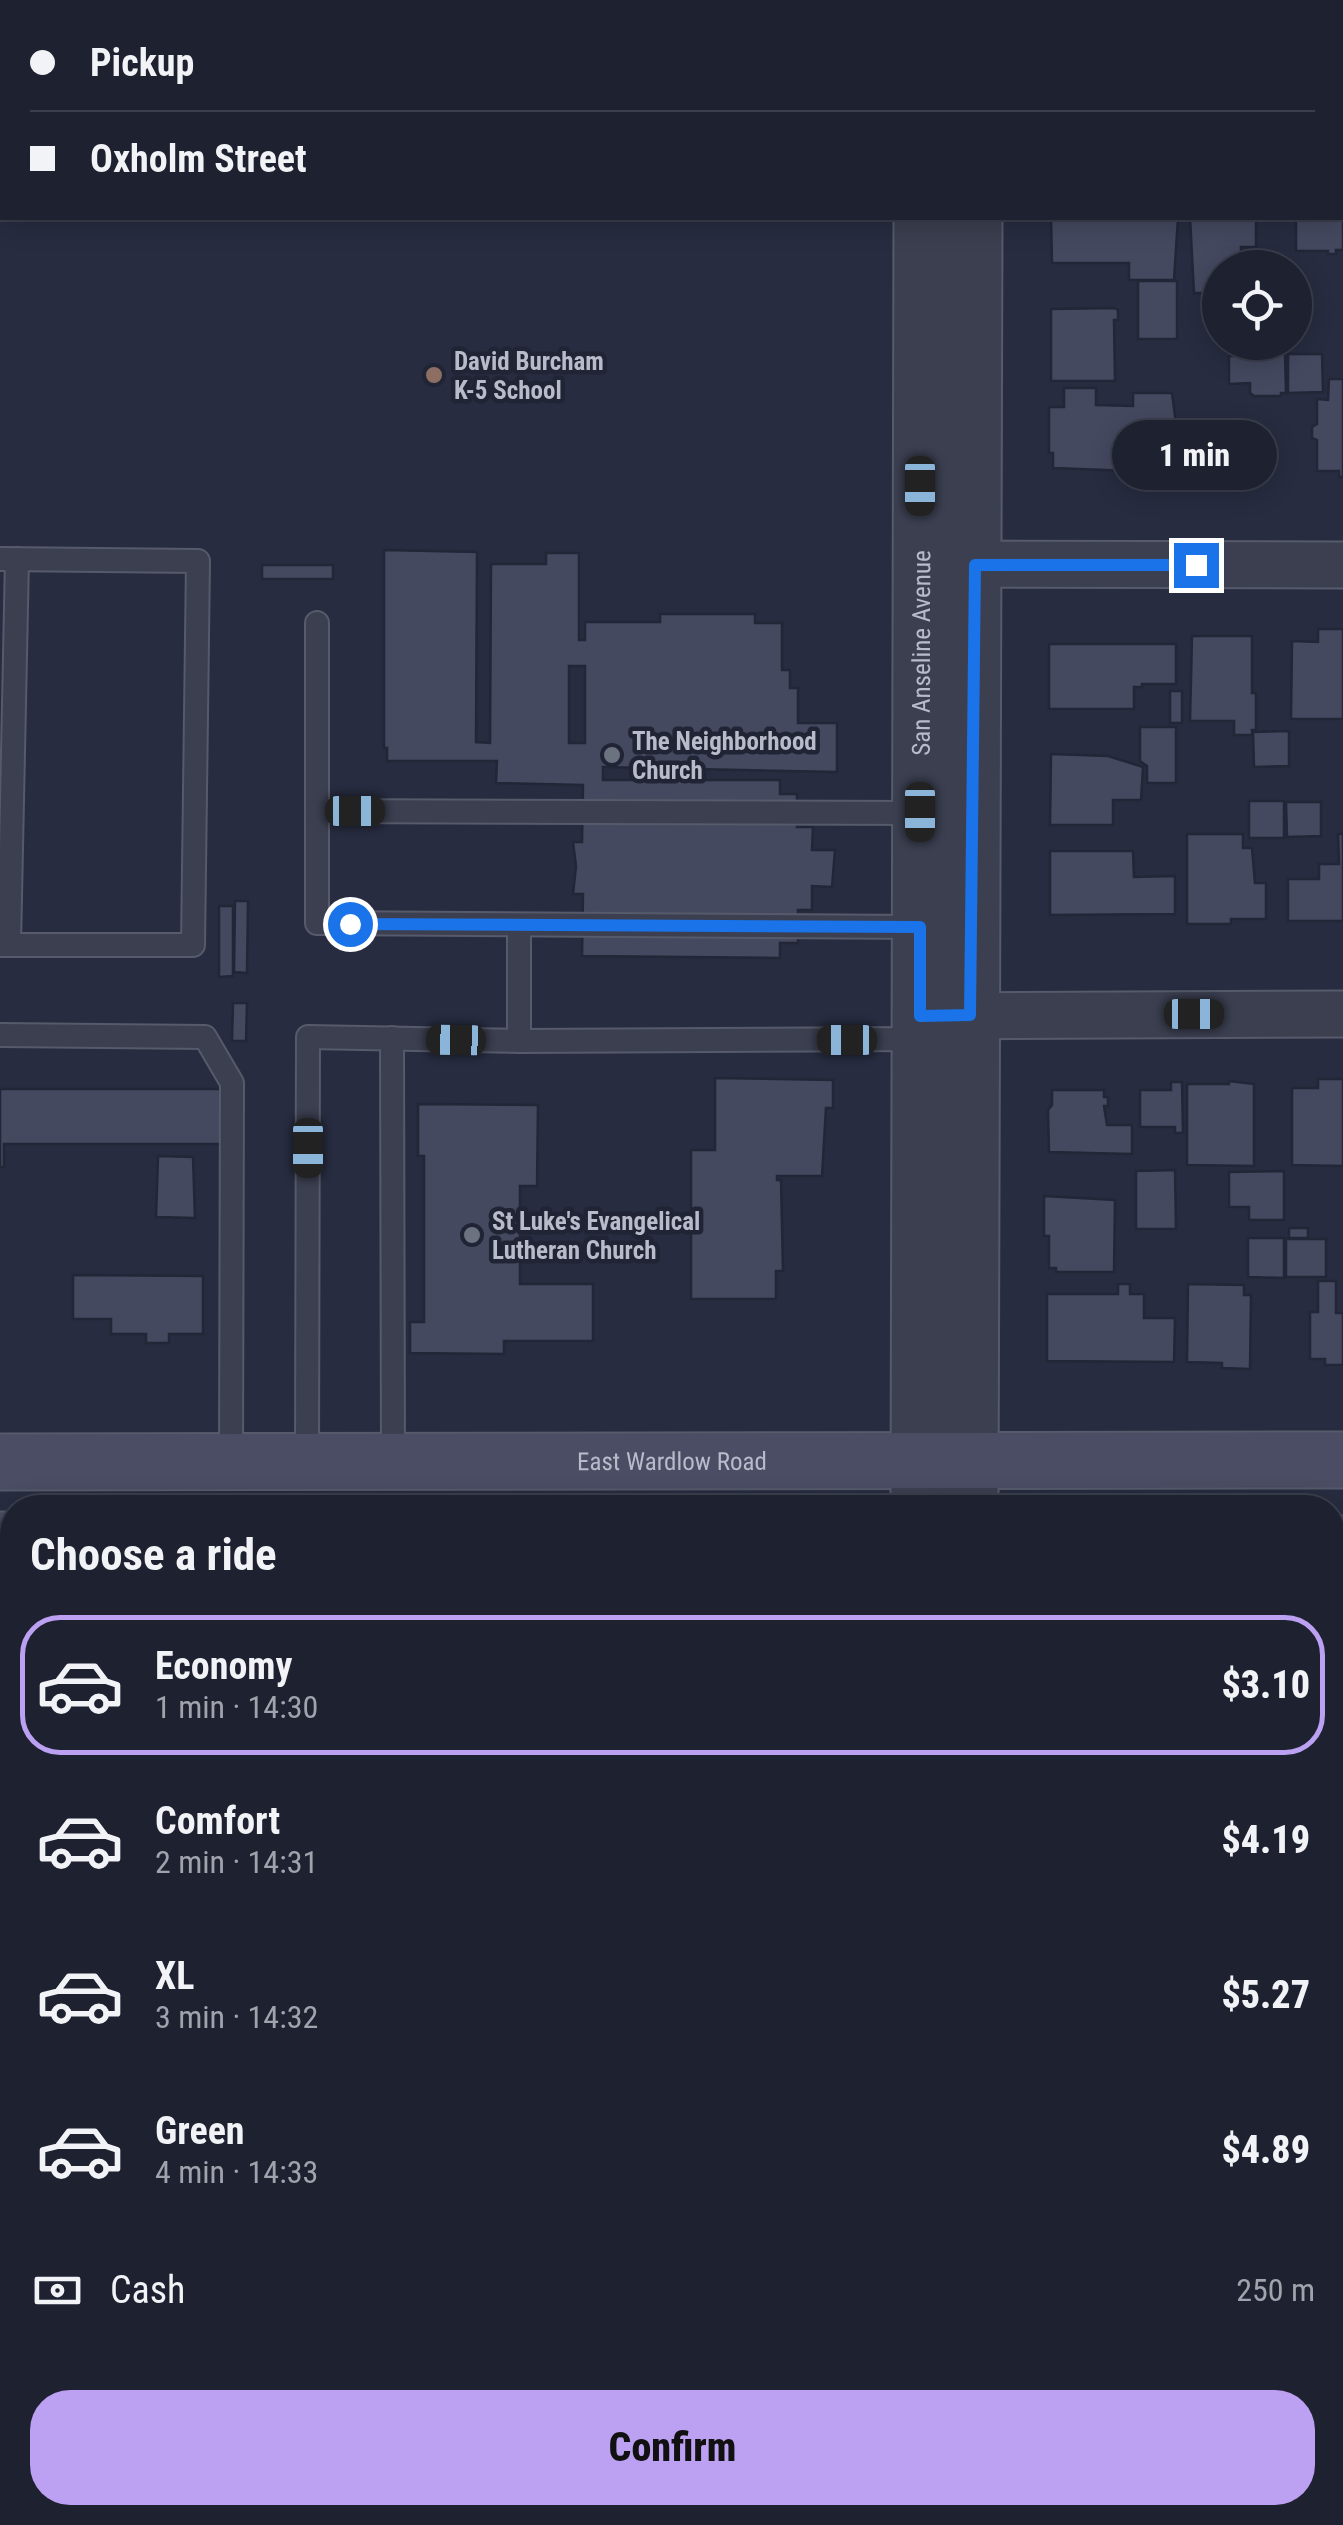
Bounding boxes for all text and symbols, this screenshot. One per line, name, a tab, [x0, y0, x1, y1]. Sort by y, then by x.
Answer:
text: Pickup	[90, 41, 194, 85]
text: Oxholm Street	[90, 137, 307, 181]
map controls	[1202, 250, 1312, 360]
button: locate	[1202, 250, 1312, 360]
place label: David Burcham K-5 School	[454, 347, 604, 405]
marker: David Burcham K-5 School	[423, 364, 445, 386]
callout: 1 min	[1114, 420, 1278, 490]
text: 1 min	[1159, 436, 1230, 474]
car	[905, 456, 935, 516]
route end	[1174, 543, 1219, 588]
street label: San Anseline Avenue	[906, 550, 936, 756]
place label: The Neighborhood Church	[632, 727, 817, 785]
marker: The Neighborhood Church	[601, 744, 623, 766]
car	[905, 782, 935, 842]
car	[325, 796, 385, 826]
route start	[328, 902, 373, 947]
car	[1164, 999, 1224, 1029]
car	[426, 1024, 486, 1056]
car	[817, 1025, 877, 1055]
car	[293, 1118, 323, 1178]
place label: St Luke's Evangelical Lutheran Church	[492, 1207, 700, 1265]
marker: St Luke's Evangelical Lutheran Church	[461, 1224, 483, 1246]
street label: East Wardlow Road	[577, 1446, 767, 1476]
text: Choose a ride	[30, 1528, 277, 1581]
icon: car	[35, 1640, 125, 1730]
text: Economy	[155, 1644, 292, 1688]
text: $3.10	[1221, 1663, 1310, 1707]
text: 1 min · 14:30	[155, 1688, 318, 1726]
icon: car	[35, 1795, 125, 1885]
text: Comfort	[155, 1799, 280, 1843]
text: $4.19	[1221, 1818, 1310, 1862]
text: 2 min · 14:31	[155, 1843, 318, 1881]
icon: car	[35, 1950, 125, 2040]
text: XL	[155, 1954, 194, 1998]
text: $5.27	[1221, 1973, 1310, 2017]
text: 3 min · 14:32	[155, 1998, 318, 2036]
icon: car	[35, 2105, 125, 2195]
text: Green	[155, 2109, 245, 2153]
text: $4.89	[1221, 2128, 1310, 2172]
text: 4 min · 14:33	[155, 2153, 318, 2191]
icon: cash	[30, 2263, 85, 2318]
text: Cash	[110, 2268, 185, 2312]
text: 250 m	[1236, 2271, 1315, 2309]
button: Confirm	[30, 2390, 1315, 2505]

